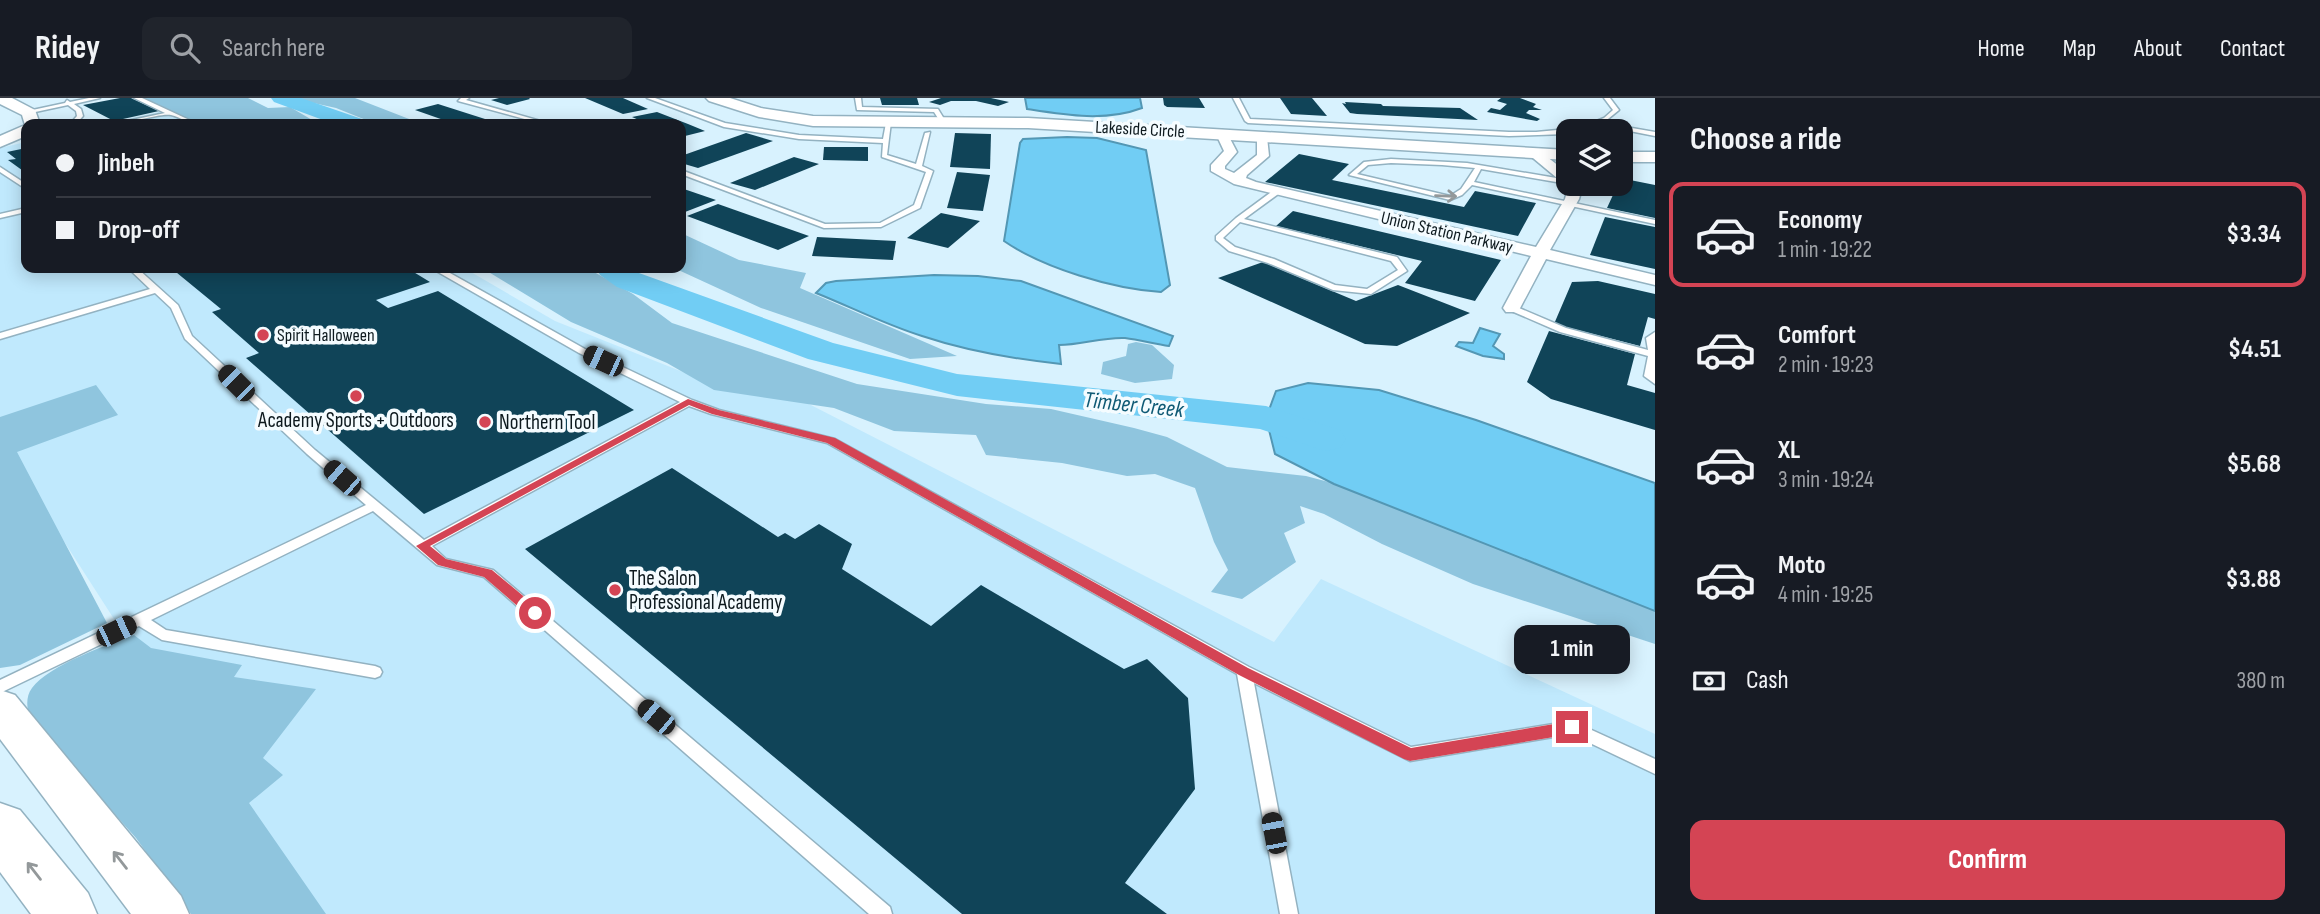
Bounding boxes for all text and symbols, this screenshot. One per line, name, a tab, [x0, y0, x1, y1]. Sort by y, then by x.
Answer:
search box	[142, 17, 632, 80]
text: Ridey	[35, 28, 100, 68]
icon: search	[166, 29, 204, 67]
text: Search here	[222, 33, 325, 64]
text: Home	[1977, 34, 2025, 63]
text: Map	[2063, 34, 2096, 63]
text: About	[2134, 34, 2182, 63]
text: Contact	[2220, 34, 2285, 63]
street label: Lakeside Circle	[1095, 117, 1185, 142]
map controls	[1556, 119, 1633, 196]
button: layers	[1556, 119, 1633, 196]
text: Choose a ride	[1690, 120, 1842, 159]
text: Jinbeh	[98, 148, 155, 179]
one-way arrow	[1434, 189, 1457, 202]
icon: car	[1694, 203, 1757, 266]
text: Economy	[1778, 205, 1862, 236]
street label: Union Station Parkway	[1379, 207, 1515, 258]
text: Drop-off	[98, 215, 179, 246]
text: $3.34	[2226, 219, 2281, 250]
text: 1 min · 19:22	[1778, 236, 1872, 264]
icon: car	[1694, 318, 1757, 381]
text: Comfort	[1778, 320, 1856, 351]
place label: Spirit Halloween	[277, 325, 375, 346]
marker: Spirit Halloween	[255, 327, 271, 343]
text: $4.51	[2228, 334, 2281, 365]
car	[580, 343, 627, 379]
text: 2 min · 19:23	[1778, 351, 1874, 379]
car	[214, 361, 259, 405]
water label: Timber Creek	[1083, 386, 1186, 424]
marker: Academy Sports + Outdoors	[348, 388, 364, 404]
place label: Academy Sports + Outdoors	[257, 408, 454, 433]
place label: Northern Tool	[499, 410, 595, 435]
marker: Northern Tool	[477, 414, 493, 430]
icon: car	[1694, 433, 1757, 496]
text: XL	[1778, 435, 1800, 466]
text: $5.68	[2226, 449, 2281, 480]
car	[320, 456, 365, 500]
text: 3 min · 19:24	[1778, 466, 1874, 494]
icon: car	[1694, 548, 1757, 611]
text: Moto	[1778, 550, 1826, 581]
text: $3.88	[2226, 564, 2281, 595]
place label: The Salon Professional Academy	[629, 566, 782, 615]
text: 4 min · 19:25	[1778, 581, 1873, 609]
marker: The Salon Professional Academy	[607, 582, 623, 598]
route start	[519, 597, 551, 629]
car	[93, 612, 140, 650]
callout: 1 min	[1514, 626, 1630, 674]
text: 1 min	[1551, 635, 1593, 663]
icon: cash	[1690, 662, 1728, 700]
text: Cash	[1746, 665, 1789, 696]
text: 380 m	[2237, 667, 2285, 695]
car	[634, 695, 679, 739]
route end	[1556, 711, 1588, 743]
car	[1260, 810, 1289, 856]
button: Confirm	[1690, 820, 2285, 900]
one-way arrow	[113, 852, 128, 870]
one-way arrow	[26, 862, 41, 881]

